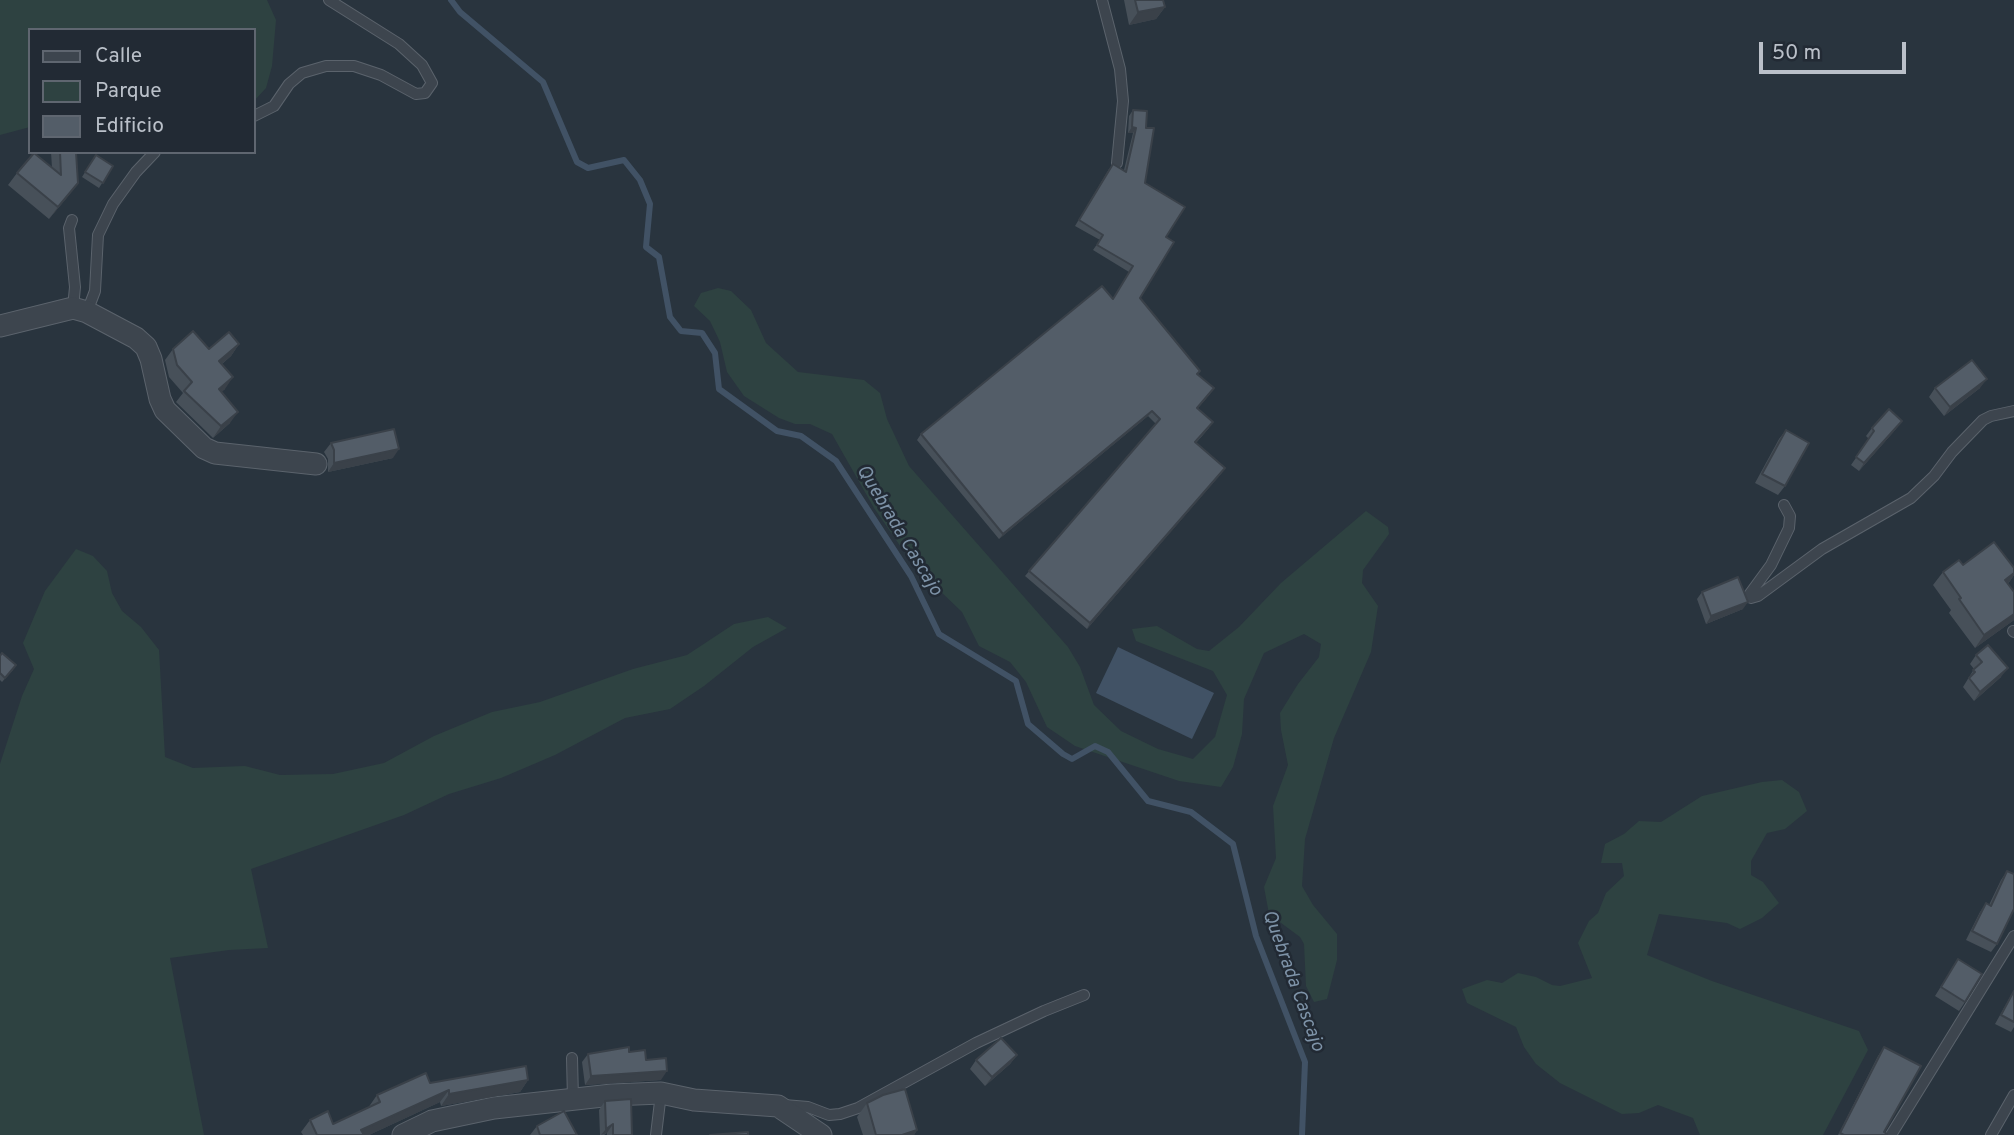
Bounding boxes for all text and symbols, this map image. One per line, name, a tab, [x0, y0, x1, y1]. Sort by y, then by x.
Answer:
legend	[28, 28, 256, 154]
scale bar	[1762, 28, 1909, 72]
text: 50 m	[1772, 40, 1821, 67]
text: Calle	[95, 43, 142, 70]
text: Parque	[95, 78, 162, 105]
text: Edificio	[95, 113, 164, 140]
water label: Quebrada Cascajo	[850, 461, 946, 601]
water label: Quebrada Cascajo	[1256, 907, 1328, 1055]

